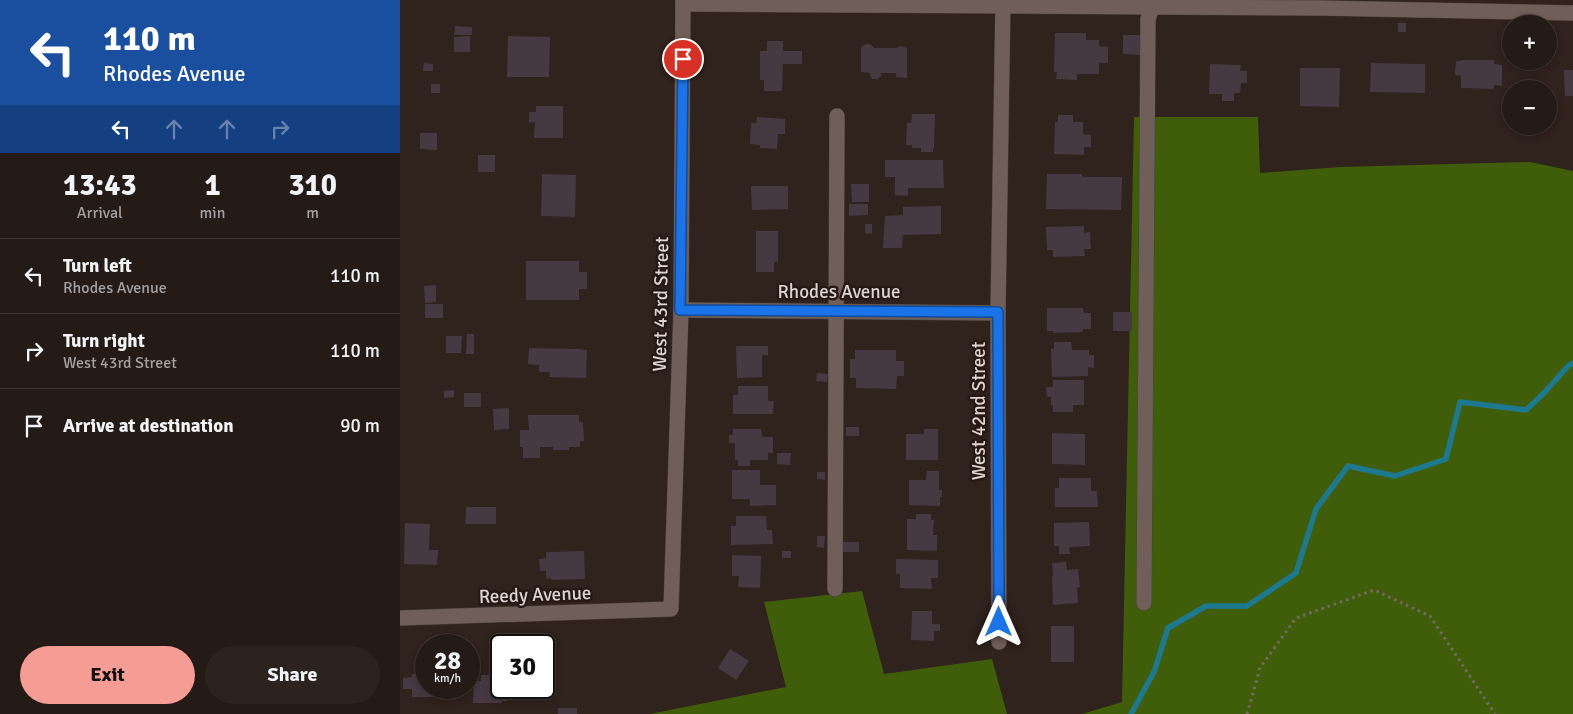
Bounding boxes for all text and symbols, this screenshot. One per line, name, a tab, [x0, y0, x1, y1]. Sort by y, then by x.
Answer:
map controls	[1502, 15, 1557, 135]
button: +	[1502, 15, 1557, 70]
text: 110 m	[103, 17, 196, 60]
icon: left	[20, 20, 85, 85]
pin	[662, 38, 704, 80]
icon: arrive	[669, 45, 697, 73]
text: Rhodes Avenue	[103, 60, 246, 87]
button: −	[1502, 80, 1557, 135]
icon: left	[107, 115, 135, 143]
icon: ahead	[160, 115, 188, 143]
icon: ahead	[213, 115, 241, 143]
icon: right	[266, 115, 294, 143]
text: 13:43	[63, 167, 137, 204]
text: 1	[204, 167, 221, 204]
text: 310	[288, 167, 337, 204]
text: Arrival	[77, 203, 123, 223]
text: min	[200, 203, 225, 223]
text: m	[306, 203, 319, 223]
street label: West 43rd Street	[648, 236, 674, 372]
text: Turn left	[63, 254, 132, 278]
icon: left	[20, 262, 48, 290]
text: 110 m	[330, 264, 380, 288]
text: Rhodes Avenue	[63, 278, 167, 298]
street label: Rhodes Avenue	[777, 280, 901, 304]
text: Turn right	[63, 329, 145, 353]
icon: right	[20, 337, 48, 365]
text: 110 m	[330, 339, 380, 363]
street label: West 42nd Street	[967, 341, 991, 480]
text: West 43rd Street	[63, 353, 177, 373]
icon: arrive	[20, 412, 48, 440]
text: Arrive at destination	[63, 414, 234, 438]
text: 90 m	[340, 414, 380, 438]
street label: Reedy Avenue	[478, 581, 592, 609]
position arrow	[972, 595, 1024, 647]
speed limit sign: 30	[490, 634, 555, 699]
text: 28	[434, 645, 461, 676]
button: Exit	[20, 646, 195, 704]
button: Share	[205, 646, 380, 704]
text: km/h	[434, 671, 461, 686]

